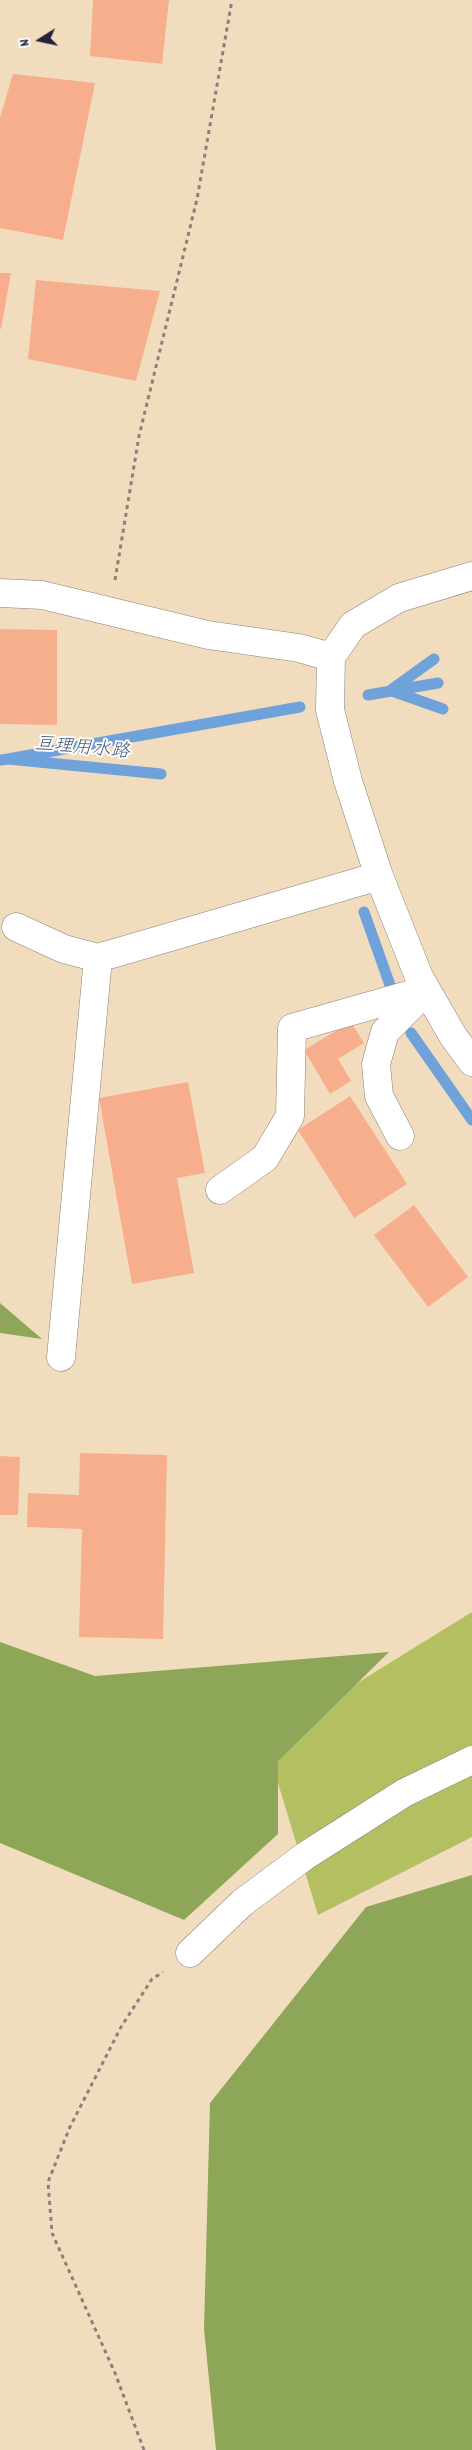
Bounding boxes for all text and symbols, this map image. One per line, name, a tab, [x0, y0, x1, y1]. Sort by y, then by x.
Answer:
north arrow	[15, 15, 65, 65]
text: N	[15, 37, 36, 48]
water label: 亘理用水路	[34, 735, 130, 765]

